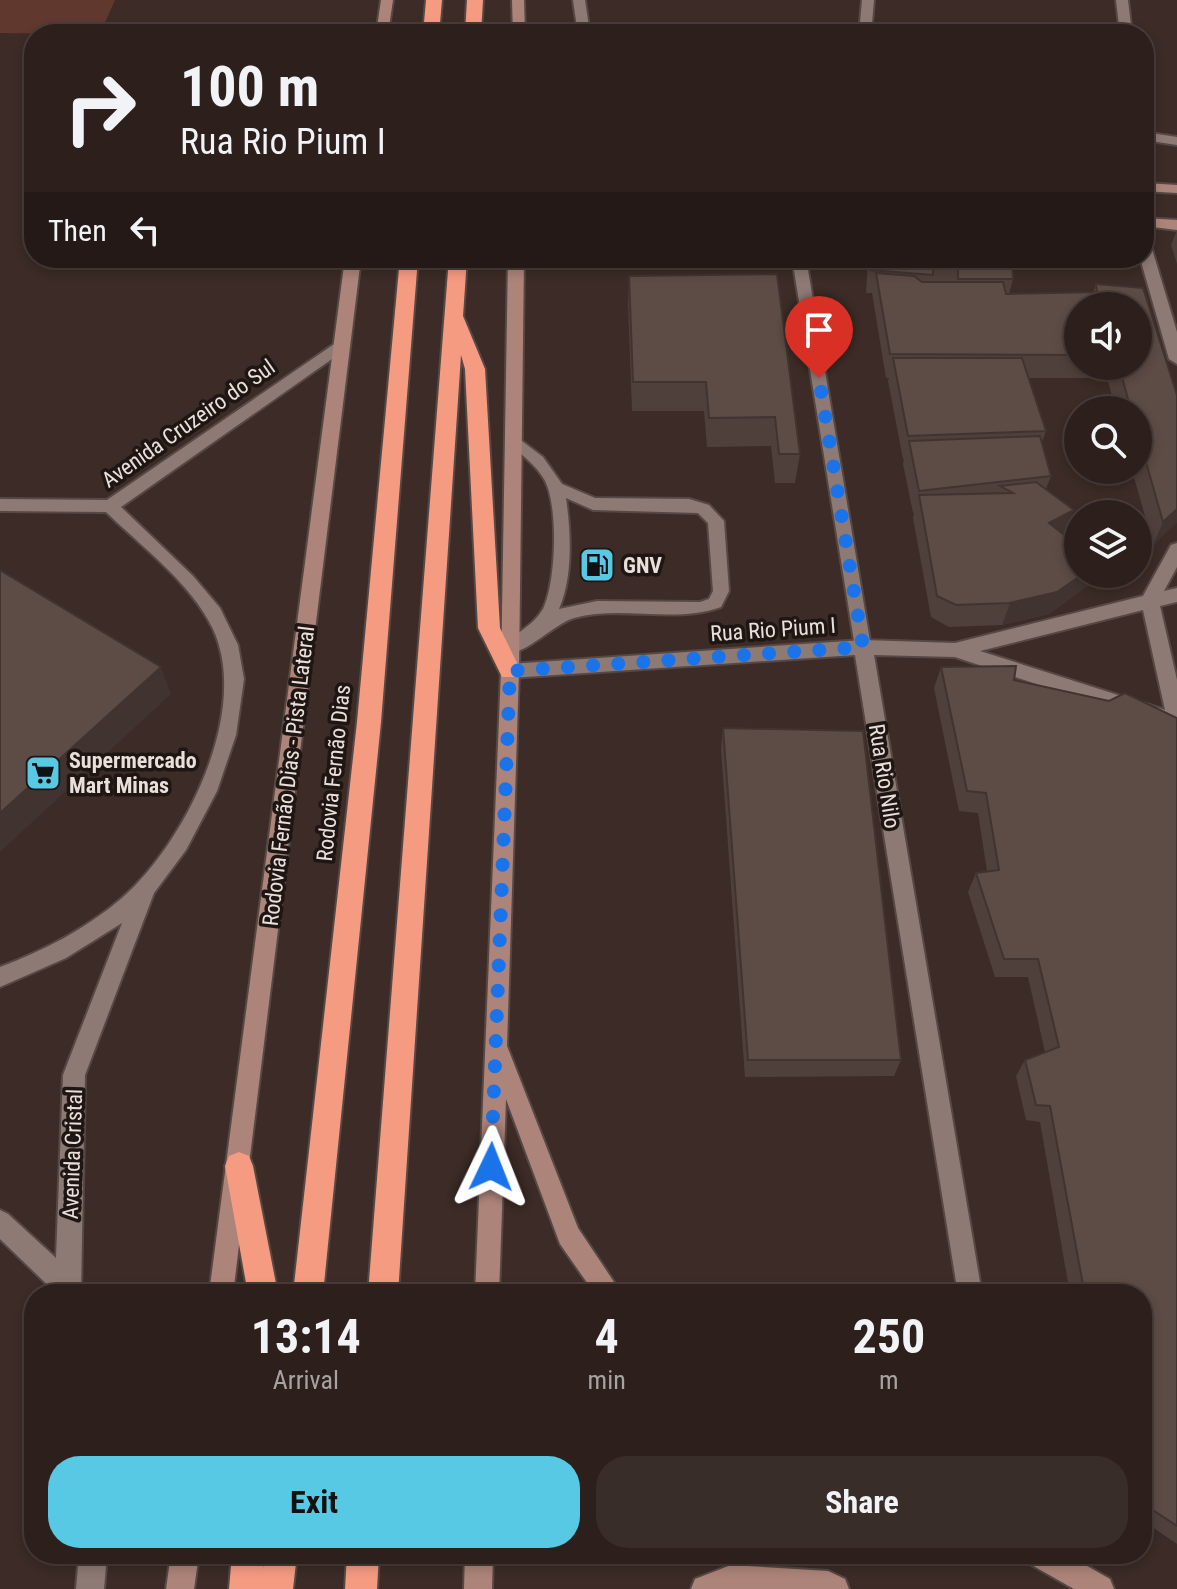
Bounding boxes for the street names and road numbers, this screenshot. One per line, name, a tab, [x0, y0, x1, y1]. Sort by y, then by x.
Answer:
street label: Avenida Cruzeiro do Sul	[97, 354, 280, 493]
street label: Rua Rio Pium I	[709, 613, 837, 646]
street label: Rodovia Fernão Dias - Pista Lateral	[258, 625, 319, 927]
street label: Rodovia Fernão Dias	[312, 684, 355, 863]
street label: Rua Rio Nilo	[864, 722, 905, 830]
street label: Avenida Cristal	[58, 1088, 87, 1220]

